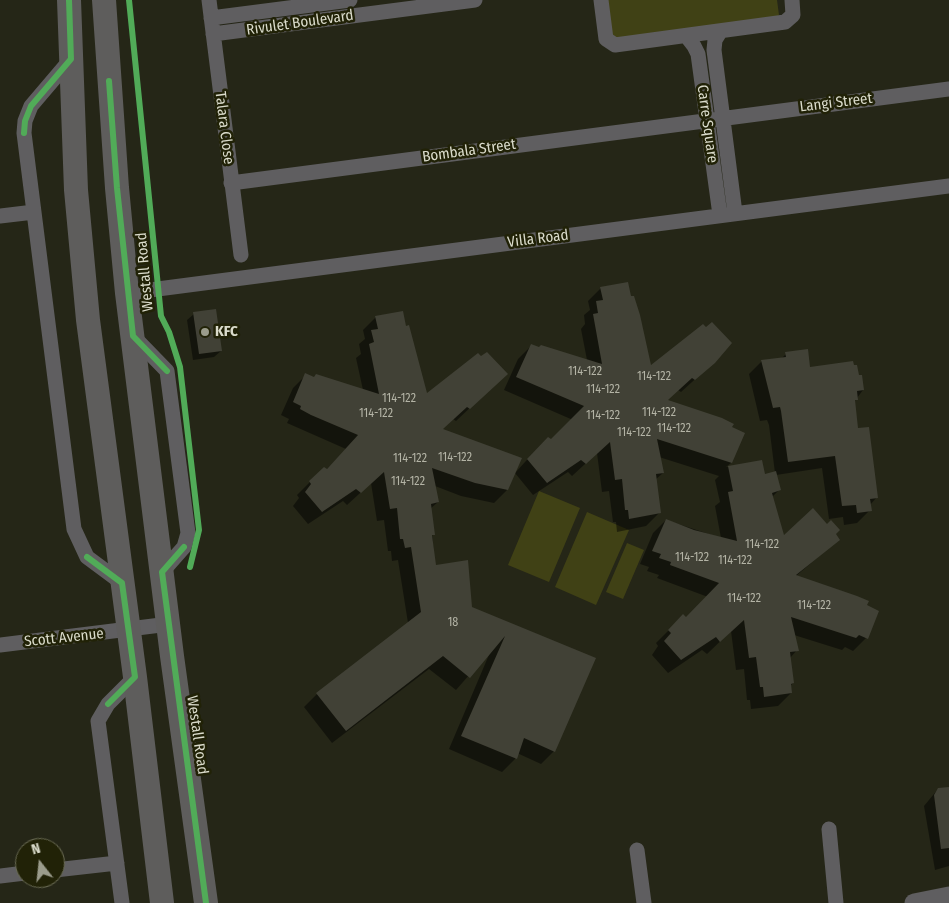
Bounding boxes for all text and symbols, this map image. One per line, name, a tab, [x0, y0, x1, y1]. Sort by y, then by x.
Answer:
street label: Rivulet Boulevard	[245, 7, 355, 39]
street label: Carre Square	[693, 84, 721, 164]
street label: Langi Street	[799, 90, 873, 116]
street label: Talara Close	[211, 91, 237, 165]
street label: Bombala Street	[421, 136, 517, 166]
street label: Villa Road	[507, 226, 569, 252]
street label: Westall Road	[133, 232, 157, 312]
place label: KFC	[215, 323, 238, 341]
marker: KFC	[199, 326, 211, 338]
house number: 114-122	[568, 365, 602, 379]
house number: 114-122	[637, 370, 671, 384]
house number: 114-122	[586, 383, 620, 397]
house number: 114-122	[382, 392, 416, 406]
house number: 114-122	[642, 406, 676, 420]
house number: 114-122	[359, 407, 393, 421]
house number: 114-122	[586, 409, 620, 423]
house number: 114-122	[657, 422, 691, 436]
house number: 114-122	[617, 426, 651, 440]
house number: 114-122	[438, 451, 472, 465]
house number: 114-122	[393, 452, 427, 466]
house number: 114-122	[391, 475, 425, 489]
house number: 114-122	[745, 538, 779, 552]
house number: 114-122	[675, 551, 709, 565]
house number: 114-122	[718, 554, 752, 568]
house number: 114-122	[727, 592, 761, 606]
house number: 114-122	[797, 599, 831, 613]
house number: 18	[448, 616, 458, 630]
street label: Scott Avenue	[23, 625, 105, 651]
street label: Westall Road	[183, 694, 211, 776]
north arrow	[15, 838, 65, 888]
text: N	[30, 840, 42, 858]

